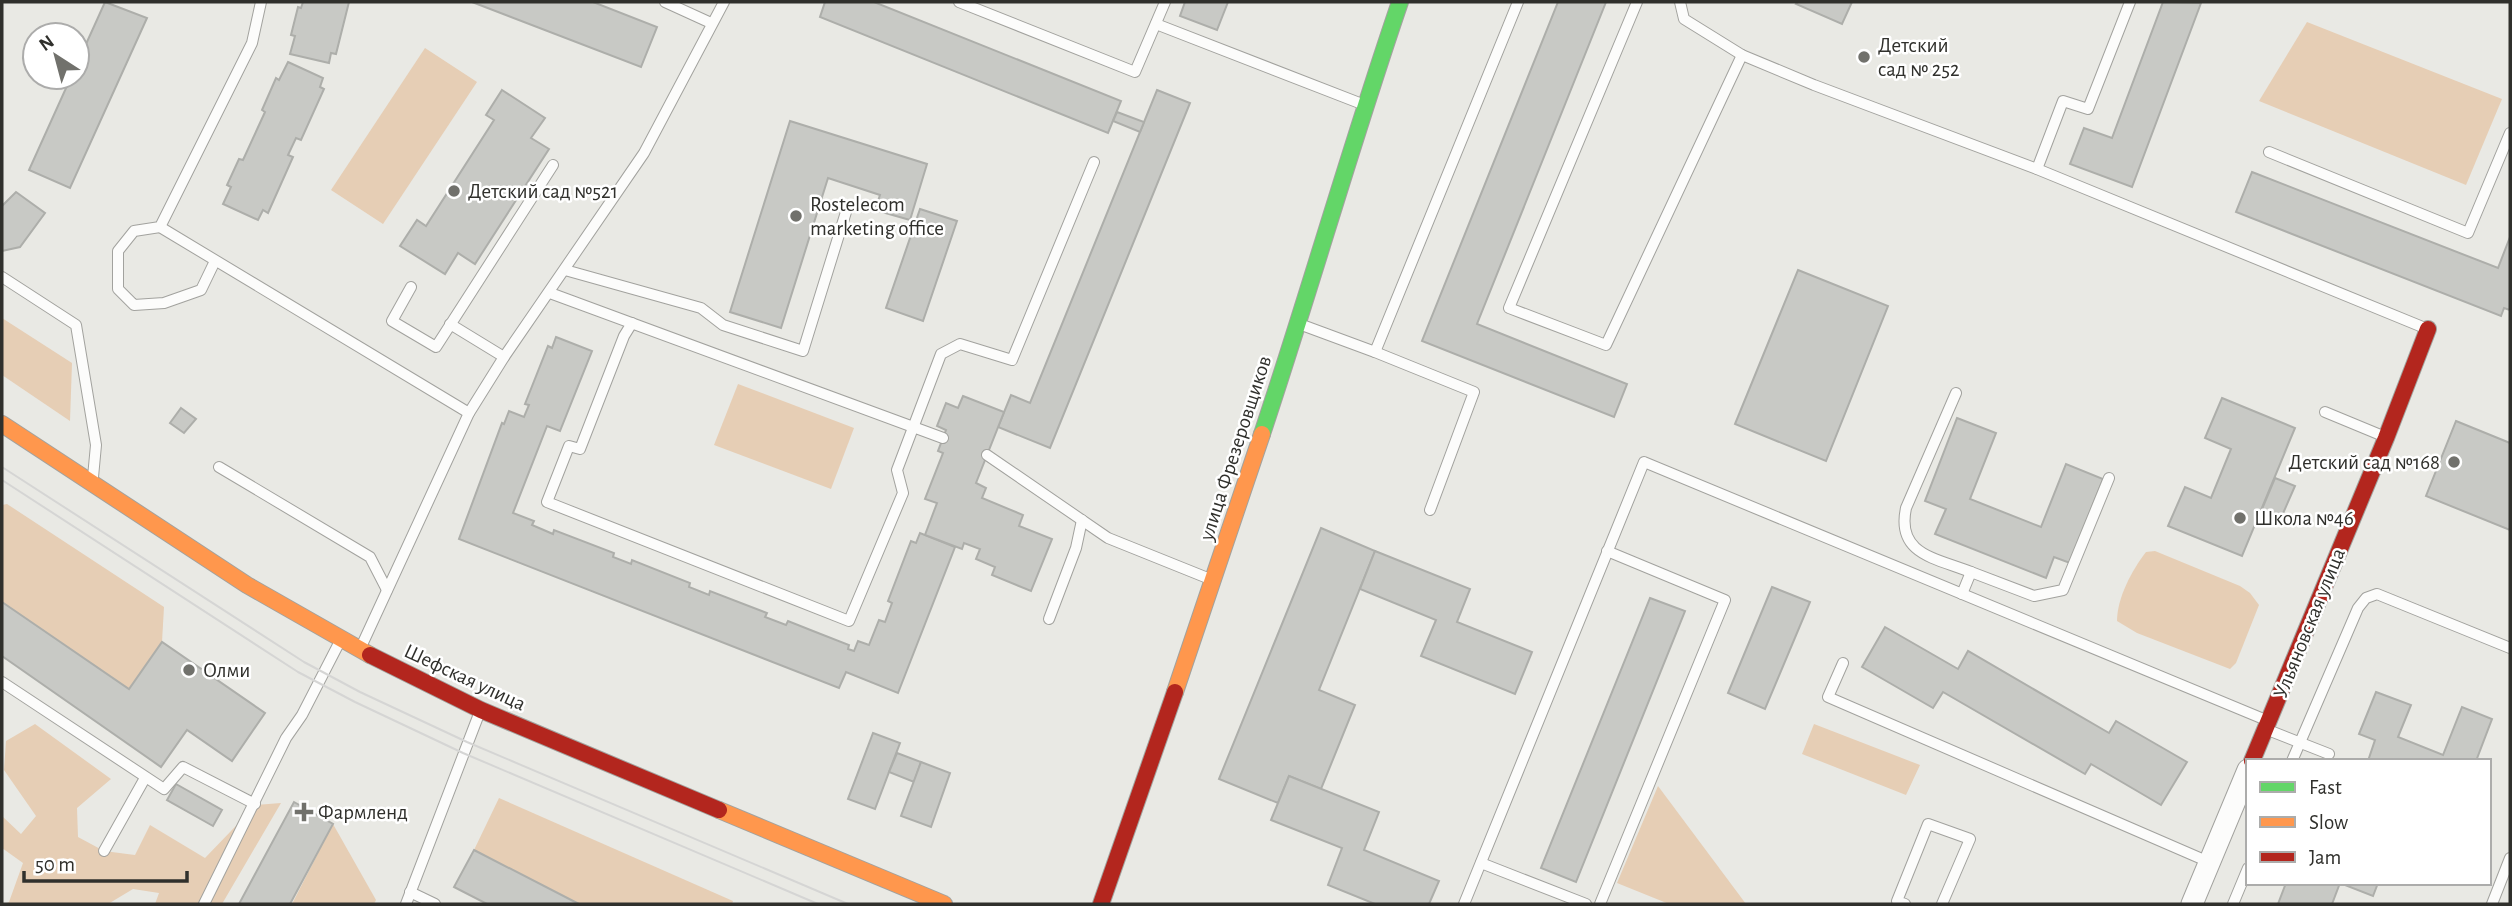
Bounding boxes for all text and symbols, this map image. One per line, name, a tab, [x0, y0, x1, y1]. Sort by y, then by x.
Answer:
north arrow	[21, 21, 91, 91]
text: N	[36, 32, 58, 55]
place label: Детский сад № 252	[1878, 35, 1960, 80]
marker: Детский сад № 252	[1856, 49, 1872, 65]
place label: Детский сад №521	[468, 181, 618, 202]
marker: Детский сад №521	[446, 183, 462, 199]
place label: Rostelecom marketing office	[810, 194, 944, 239]
marker: Rostelecom marketing office	[788, 208, 804, 224]
street label: улица Фрезеровщиков	[1195, 353, 1275, 544]
place label: Детский сад №168	[2289, 452, 2440, 473]
marker: Детский сад №168	[2446, 454, 2462, 470]
place label: Школа №46	[2254, 508, 2354, 529]
marker: Школа №46	[2232, 510, 2248, 526]
street label: Ульяновская улица	[2270, 545, 2349, 701]
street label: Шефская улица	[401, 640, 529, 715]
place label: Олми	[203, 660, 250, 681]
marker: Олми	[181, 662, 197, 678]
legend	[2246, 759, 2491, 885]
text: Fast	[2309, 777, 2342, 798]
place label: Фармленд	[318, 802, 408, 823]
marker: Фармленд	[296, 804, 312, 820]
text: Slow	[2309, 812, 2348, 833]
scale bar	[24, 839, 187, 883]
text: Jam	[2309, 847, 2341, 868]
text: 50 m	[35, 854, 75, 875]

